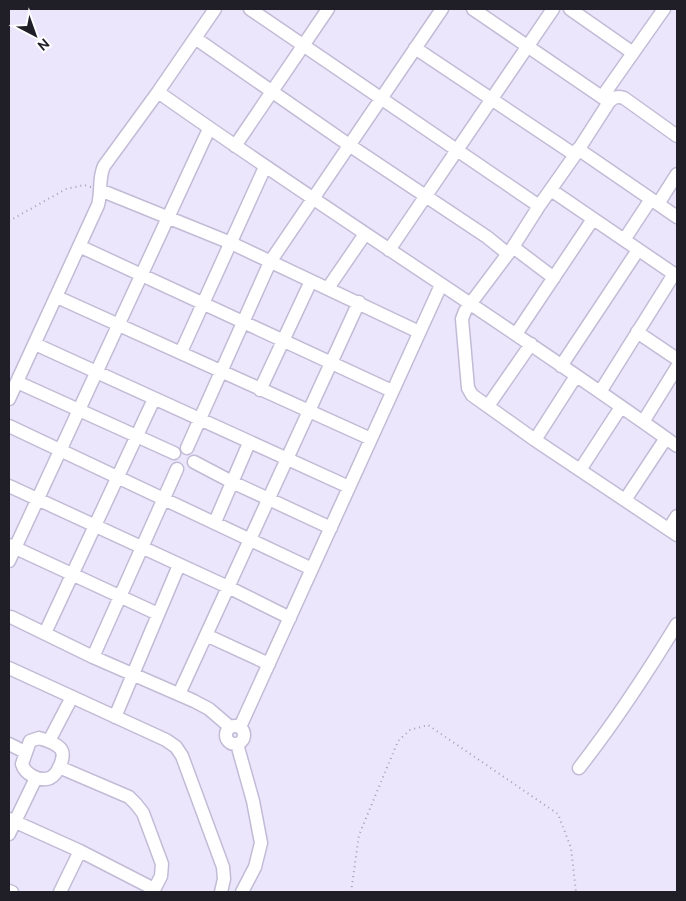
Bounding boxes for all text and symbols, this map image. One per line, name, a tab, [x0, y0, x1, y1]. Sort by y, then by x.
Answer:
north arrow	[10, 10, 60, 60]
text: N	[34, 35, 53, 54]

